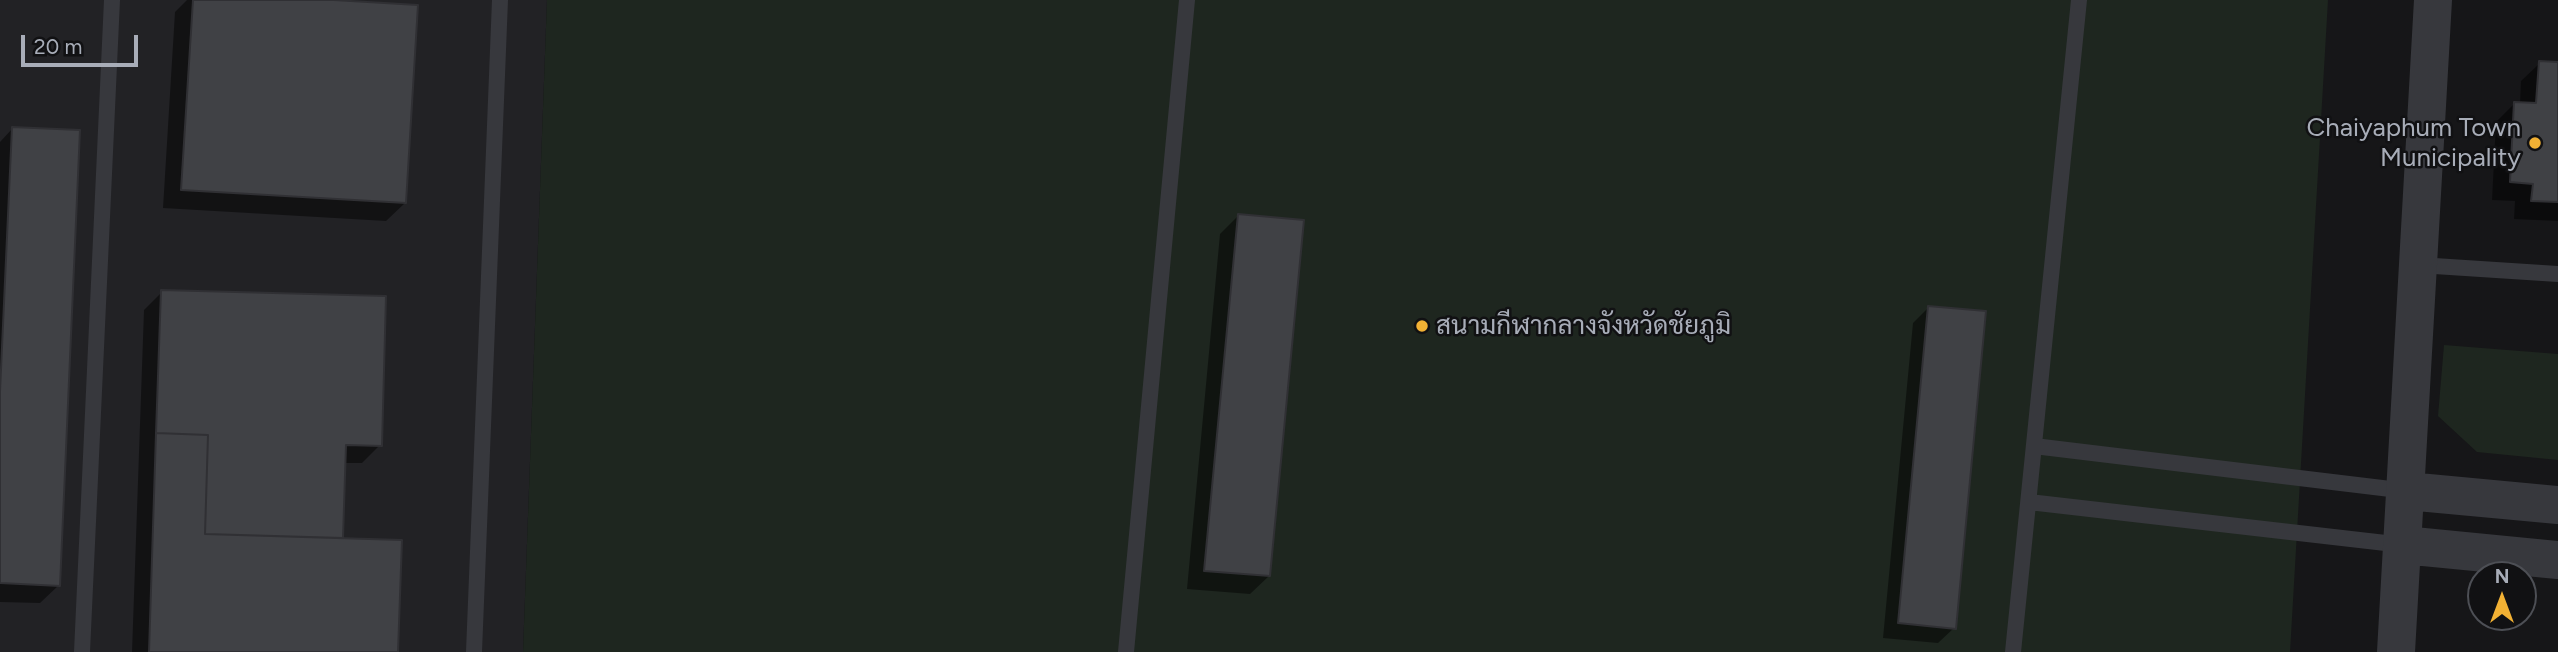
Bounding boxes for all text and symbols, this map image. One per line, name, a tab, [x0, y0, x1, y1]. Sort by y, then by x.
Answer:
scale bar	[24, 21, 142, 65]
text: 20 m	[34, 34, 82, 59]
place label: Chaiyaphum Town Municipality	[2307, 112, 2521, 174]
marker: Chaiyaphum Town Municipality	[2527, 135, 2543, 151]
place label: สนามกีฬากลางจังหวัดชัยภูมิ	[1436, 310, 1731, 342]
marker: สนามกีฬากลางจังหวัดชัยภูมิ	[1414, 318, 1430, 334]
north arrow	[2467, 561, 2537, 631]
text: N	[2495, 565, 2509, 588]

